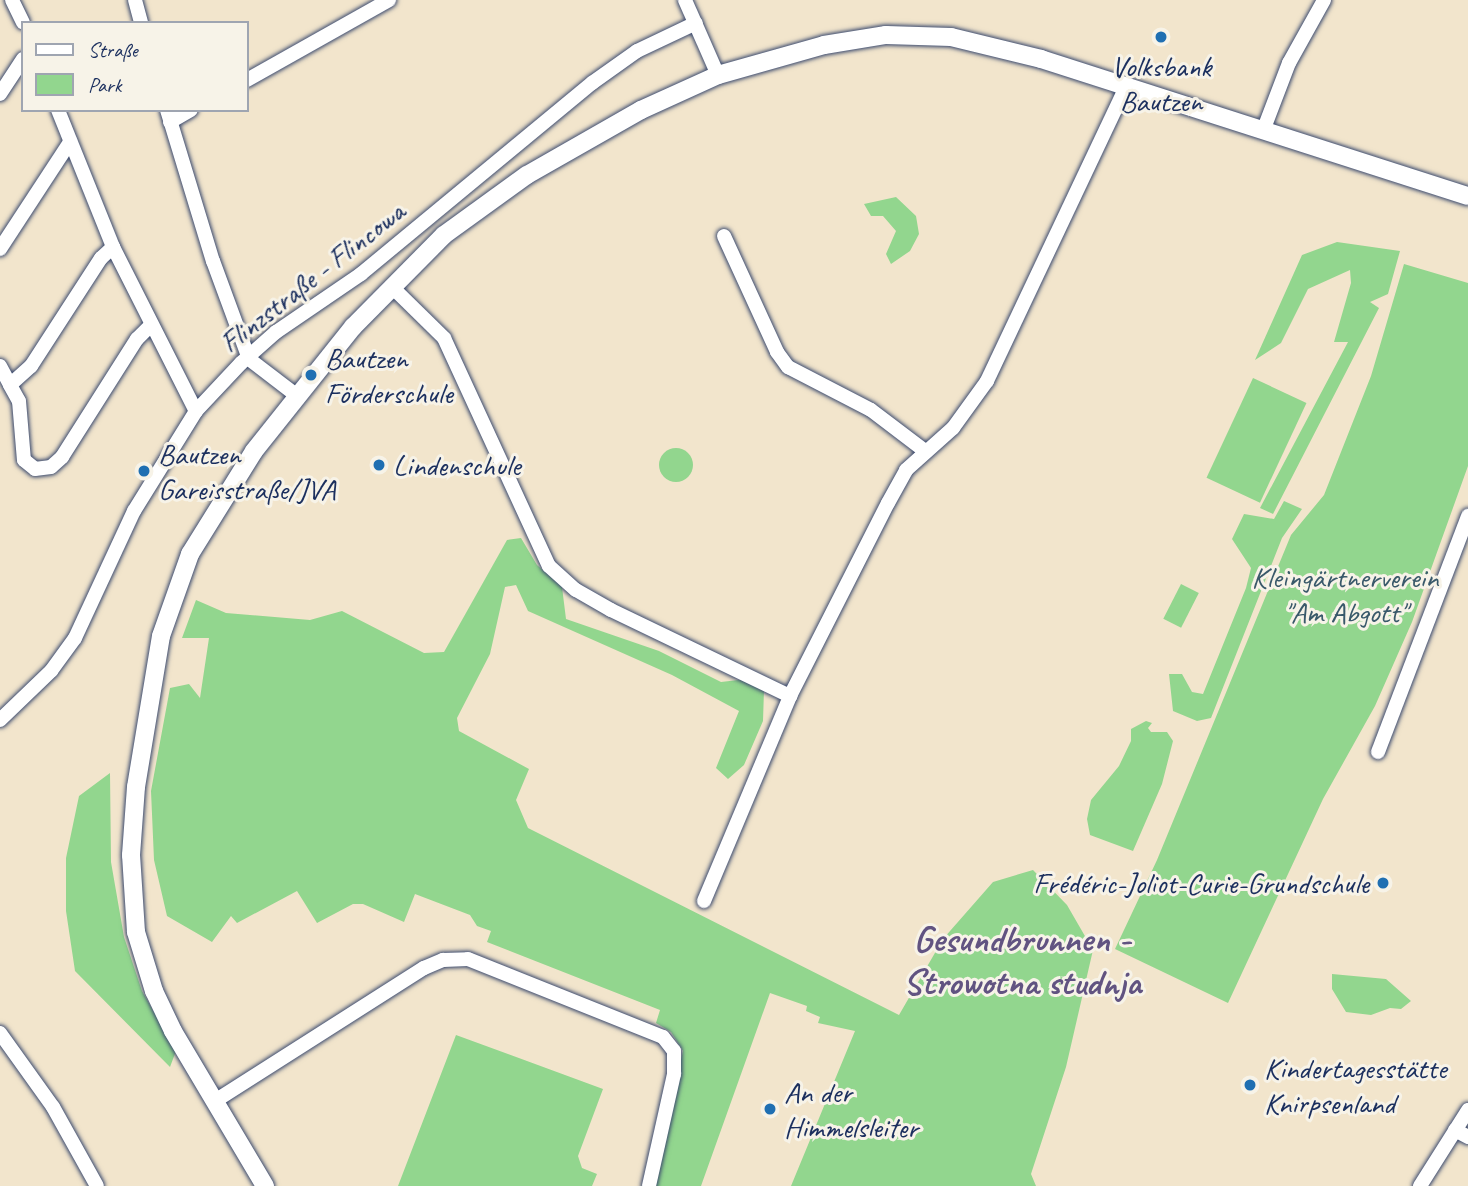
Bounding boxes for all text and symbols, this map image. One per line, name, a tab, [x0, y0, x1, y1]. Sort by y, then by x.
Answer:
legend	[21, 21, 248, 112]
marker: Volksbank Bautzen	[1153, 29, 1169, 45]
text: Straße	[88, 37, 138, 63]
place label: Volksbank Bautzen	[1111, 48, 1211, 118]
text: Park	[88, 72, 121, 98]
street label: Flinzstraße - Flincowa	[212, 194, 412, 360]
place label: Bautzen Förderschule	[325, 340, 453, 410]
marker: Bautzen Förderschule	[303, 367, 319, 383]
place label: Bautzen Gareisstraße/JVA	[158, 436, 335, 506]
place label: Lindenschule	[393, 447, 521, 483]
marker: Lindenschule	[371, 457, 387, 473]
marker: Bautzen Gareisstraße/JVA	[136, 463, 152, 479]
park label: Kleingärtnerverein "Am Abgott"	[1251, 559, 1439, 630]
place label: Frédéric-Joliot-Curie-Grundschule	[1033, 865, 1369, 901]
marker: Frédéric-Joliot-Curie-Grundschule	[1375, 875, 1391, 891]
district label: Gesundbrunnen - Strowotna studnja	[903, 918, 1141, 1005]
place label: Kindertagesstätte Knirpsenland	[1264, 1050, 1446, 1120]
place label: An der Himmelsleiter	[784, 1074, 918, 1144]
marker: Kindertagesstätte Knirpsenland	[1242, 1077, 1258, 1093]
marker: An der Himmelsleiter	[762, 1101, 778, 1117]

